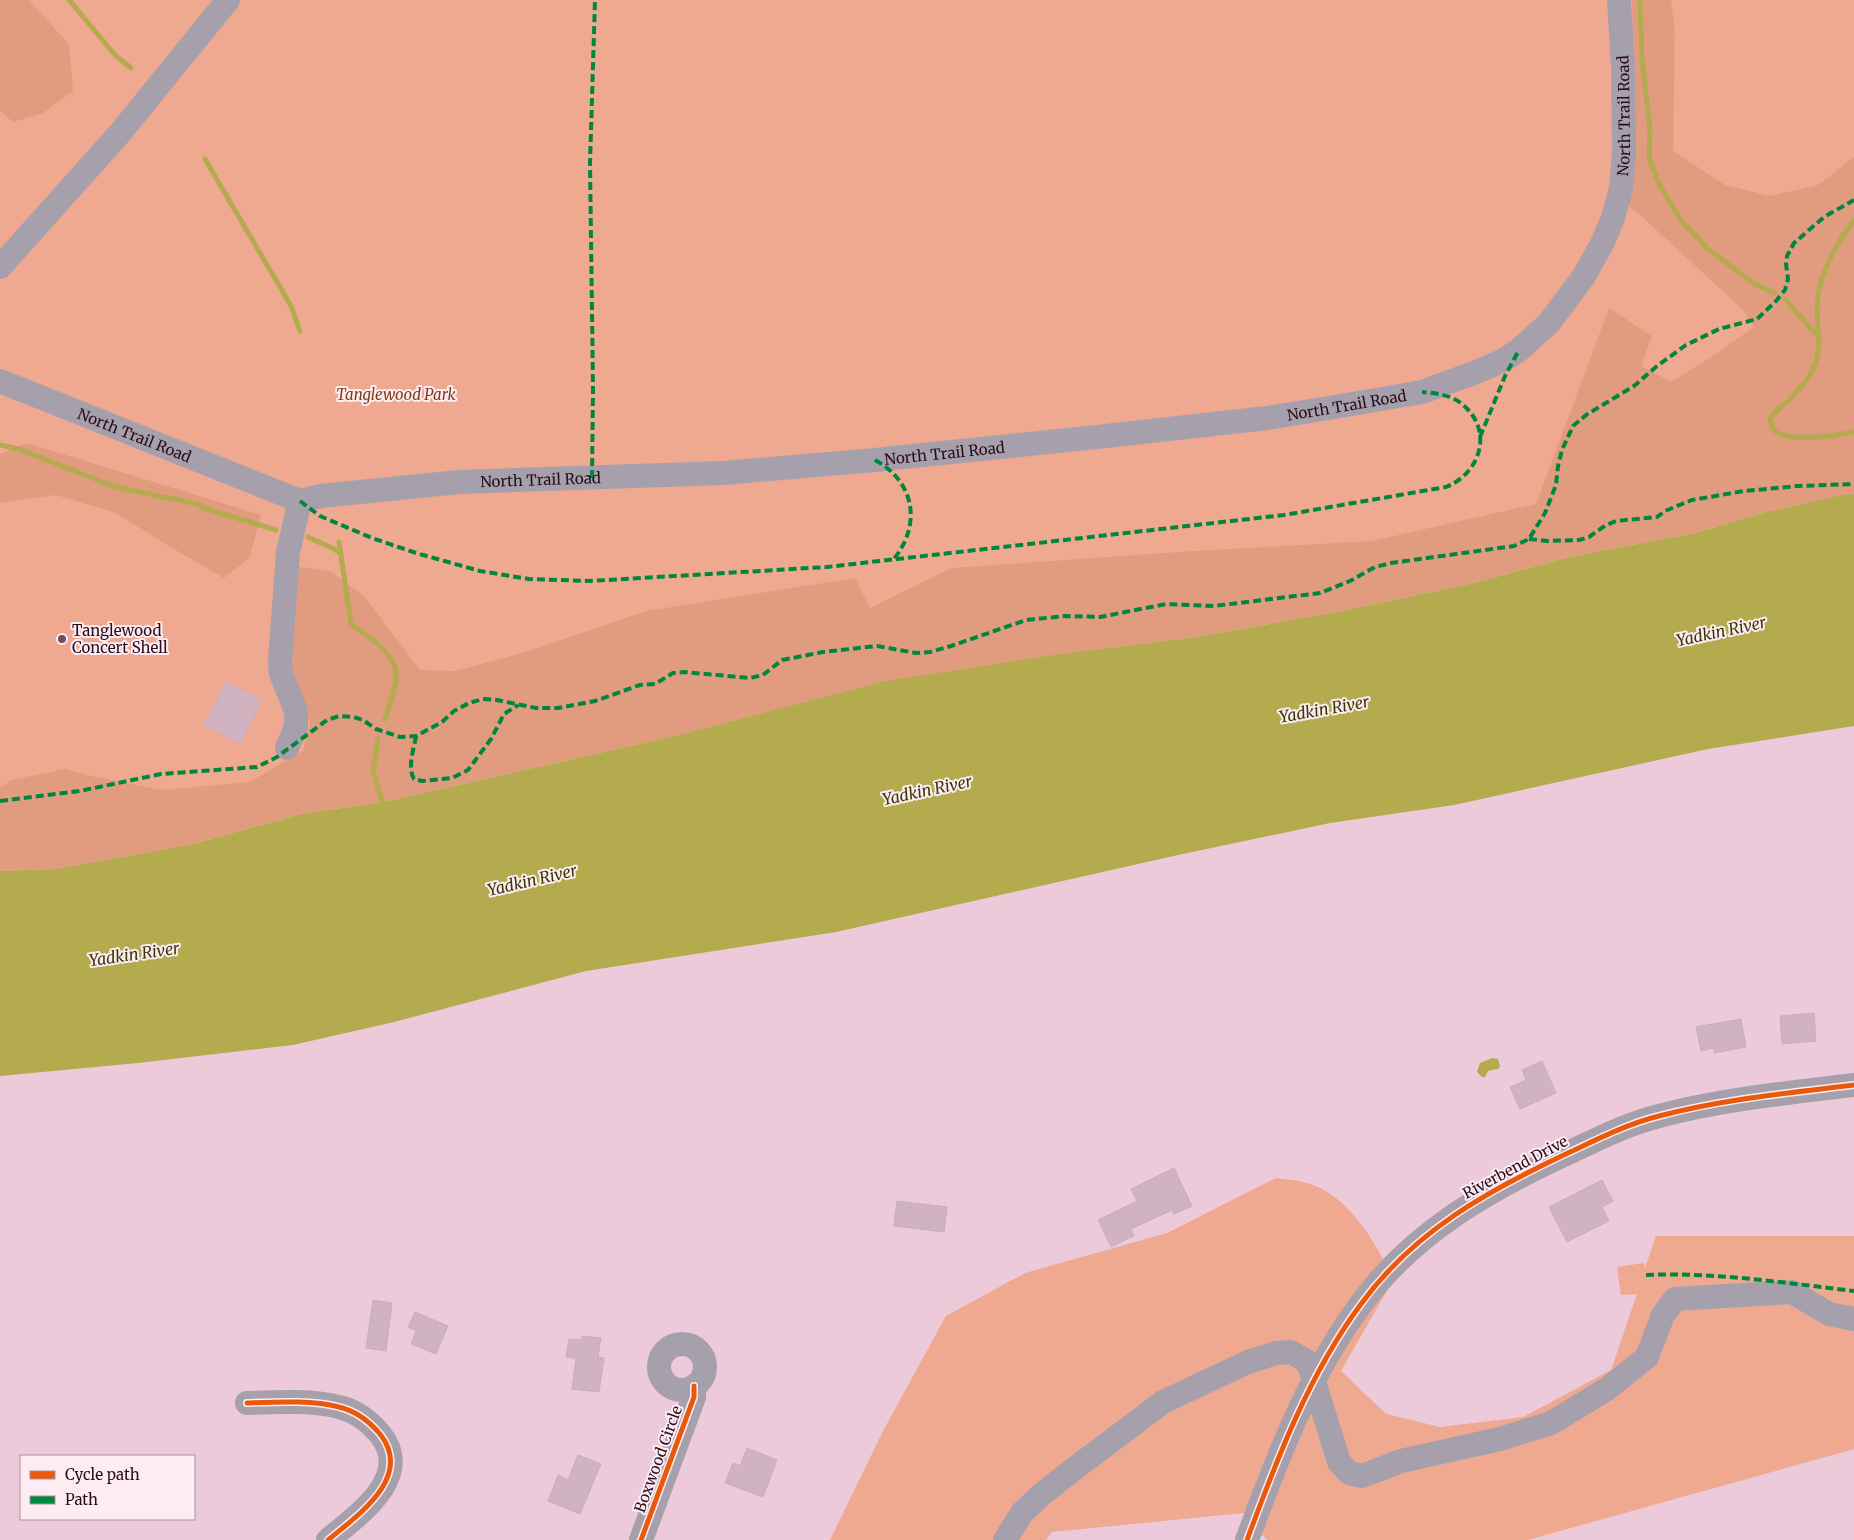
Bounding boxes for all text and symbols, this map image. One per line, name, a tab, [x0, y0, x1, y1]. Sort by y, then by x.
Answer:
street label: North Trail Road	[1613, 55, 1634, 177]
park label: Tanglewood Park	[336, 385, 456, 404]
street label: North Trail Road	[1285, 385, 1408, 424]
street label: North Trail Road	[75, 404, 194, 466]
street label: North Trail Road	[883, 437, 1006, 468]
street label: North Trail Road	[480, 468, 601, 491]
water label: Yadkin River	[1674, 612, 1768, 650]
place label: Tanglewood Concert Shell	[72, 621, 168, 657]
marker: Tanglewood Concert Shell	[56, 633, 68, 645]
water label: Yadkin River	[1277, 691, 1371, 727]
water label: Yadkin River	[880, 771, 974, 809]
water label: Yadkin River	[485, 860, 579, 900]
water label: Yadkin River	[88, 938, 181, 970]
street label: Riverbend Drive	[1459, 1131, 1571, 1203]
street label: Boxwood Circle	[630, 1403, 686, 1515]
legend	[20, 1455, 195, 1520]
text: Cycle path	[65, 1465, 140, 1484]
text: Path	[65, 1490, 98, 1509]

